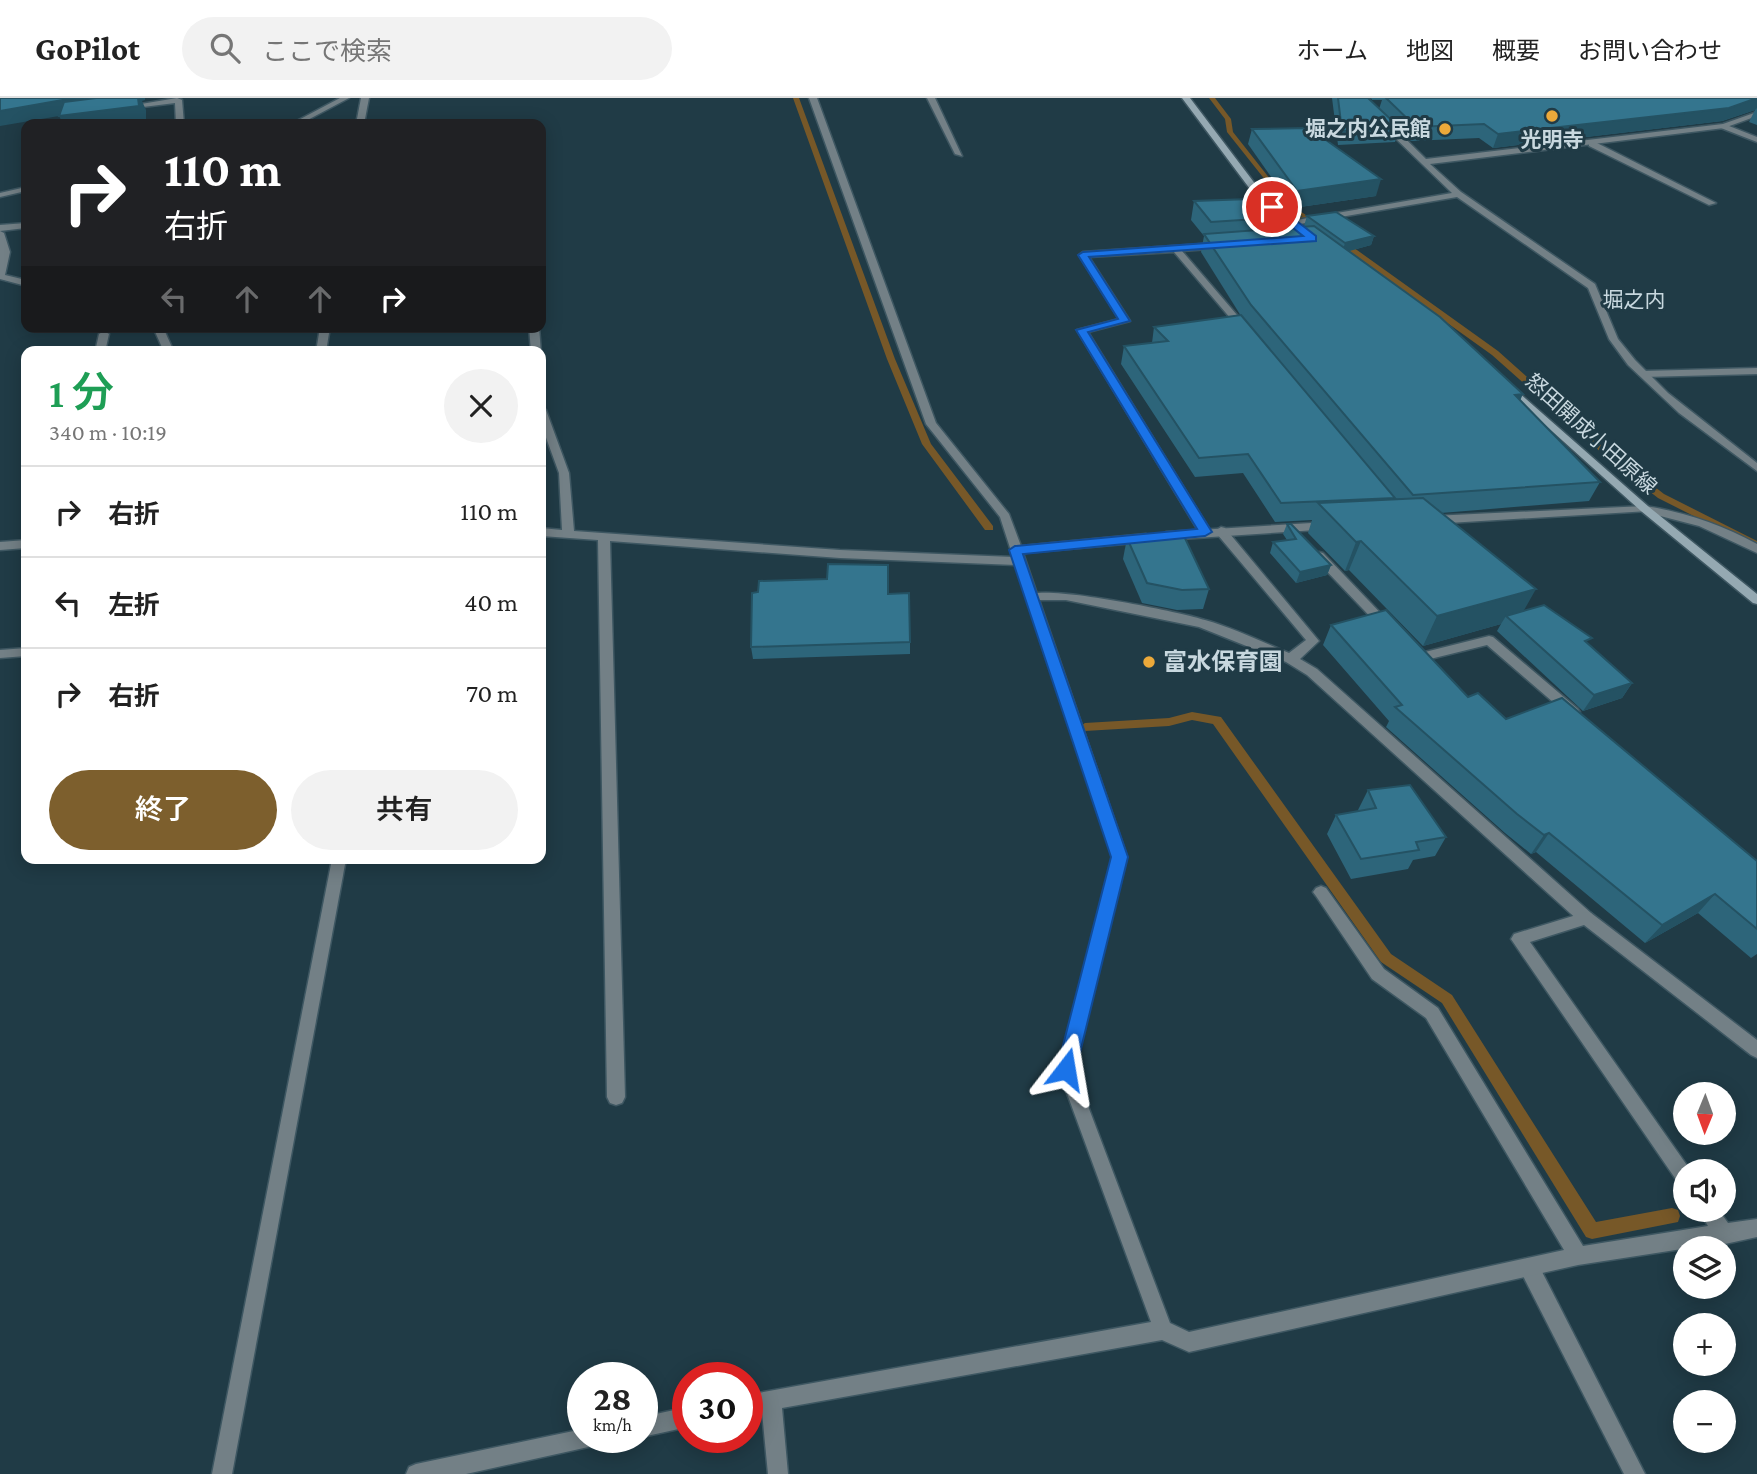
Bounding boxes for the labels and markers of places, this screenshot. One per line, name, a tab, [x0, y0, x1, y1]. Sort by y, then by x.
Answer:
marker: 光明寺	[1544, 108, 1560, 124]
place label: 堀之内公民館	[1305, 117, 1431, 141]
marker: 堀之内公民館	[1437, 121, 1453, 137]
place label: 光明寺	[1521, 128, 1584, 152]
pin	[1242, 177, 1302, 237]
place label: 富水保育園	[1163, 648, 1283, 675]
marker: 富水保育園	[1141, 654, 1157, 670]

